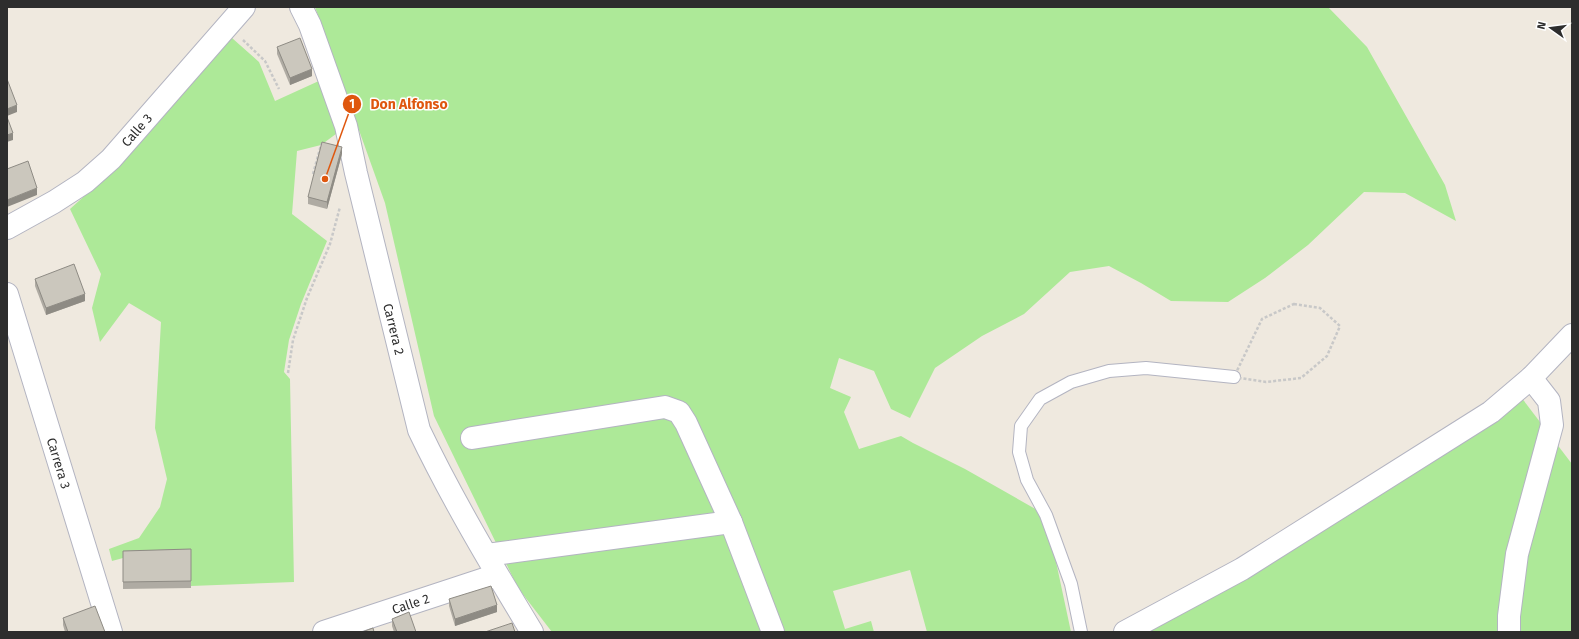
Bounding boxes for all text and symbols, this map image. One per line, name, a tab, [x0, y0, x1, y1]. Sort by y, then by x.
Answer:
north arrow	[1531, 8, 1571, 48]
text: N	[1535, 21, 1549, 31]
callout: Don Alfonso	[342, 91, 455, 117]
text: Don Alfonso	[370, 96, 448, 113]
text: 1	[349, 97, 355, 111]
street label: Calle 3	[118, 110, 155, 149]
street label: Carrera 2	[381, 302, 408, 356]
street label: Carrera 3	[44, 436, 74, 491]
street label: Calle 2	[390, 590, 431, 617]

